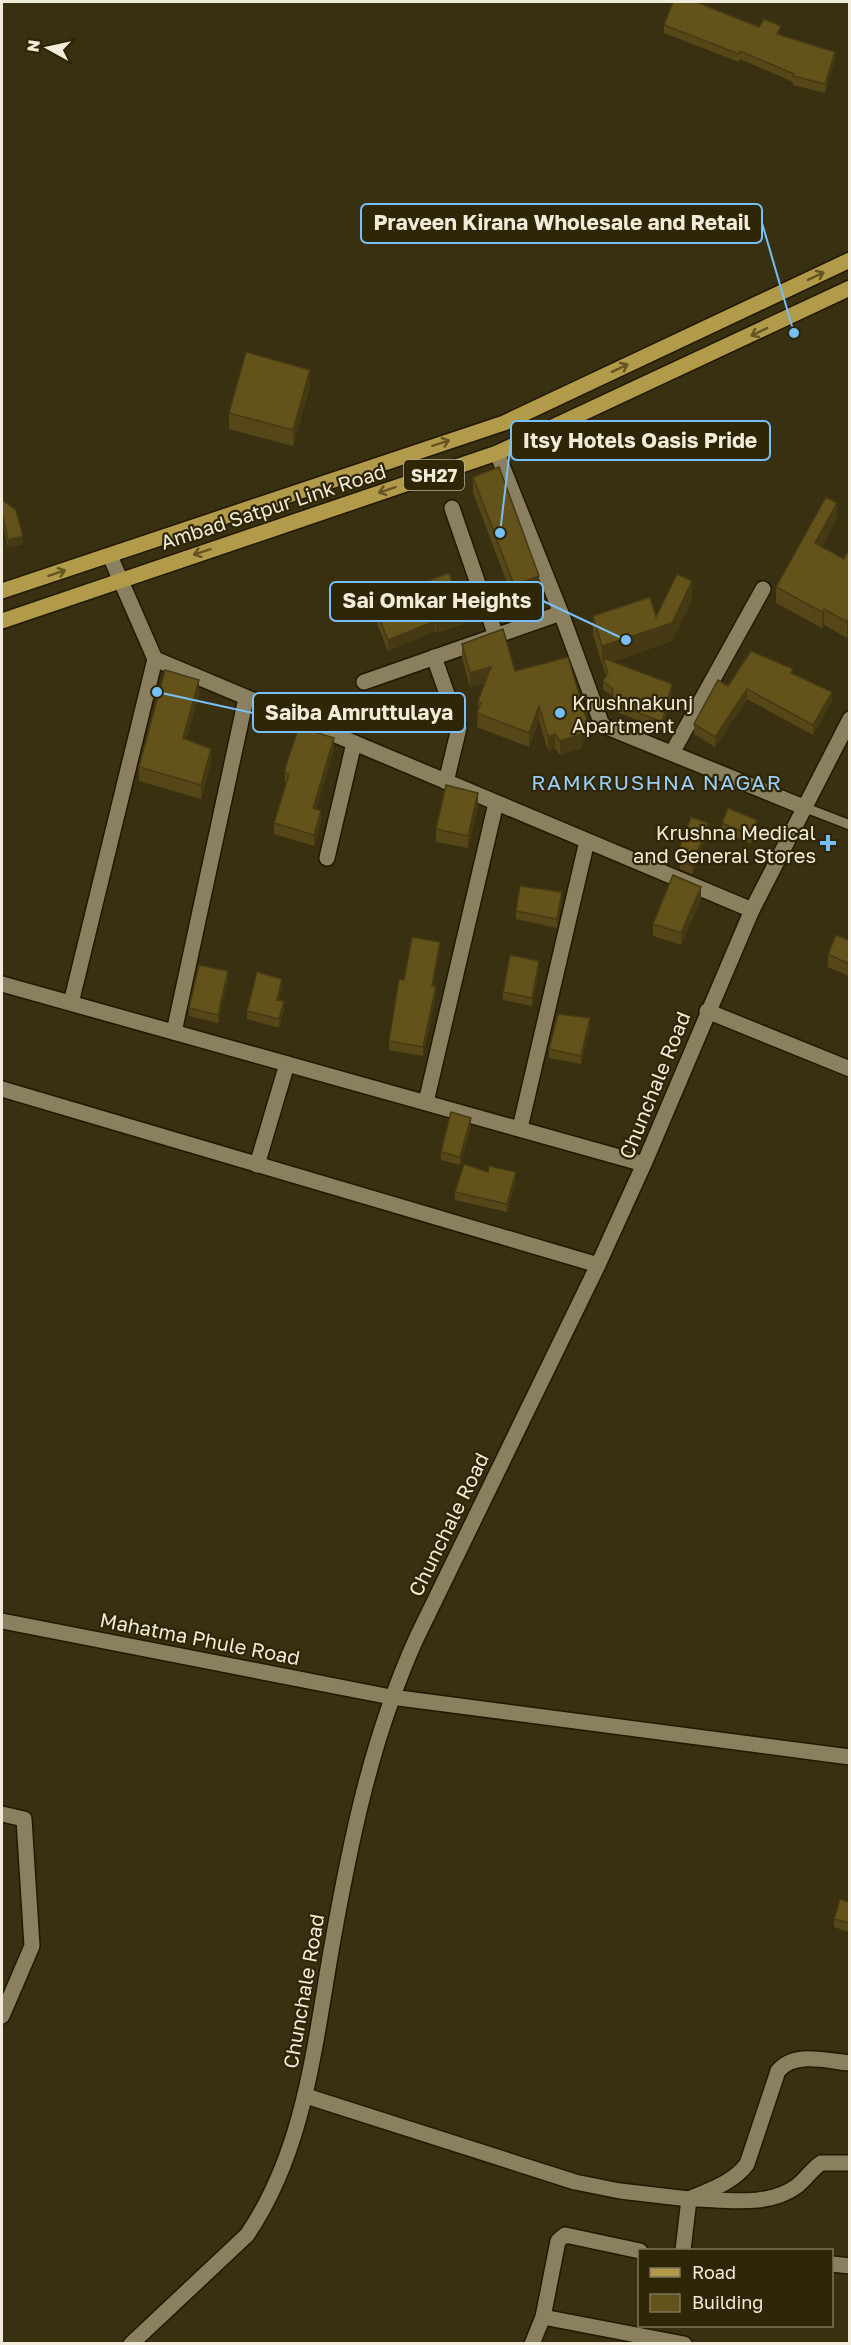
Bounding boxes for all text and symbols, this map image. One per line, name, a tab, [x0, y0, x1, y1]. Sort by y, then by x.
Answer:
north arrow	[18, 18, 78, 78]
text: N	[22, 38, 44, 53]
callout: Praveen Kirana Wholesale and Retail	[361, 204, 762, 243]
text: Praveen Kirana Wholesale and Retail	[373, 209, 751, 235]
one-way arrow	[806, 269, 824, 281]
one-way arrow	[750, 326, 768, 338]
one-way arrow	[611, 361, 629, 373]
callout: Itsy Hotels Oasis Pride	[511, 421, 770, 460]
text: Itsy Hotels Oasis Pride	[523, 427, 757, 453]
one-way arrow	[431, 437, 450, 448]
street label: Ambad Satpur Link Road	[157, 458, 389, 554]
road number: SH27	[404, 460, 464, 490]
one-way arrow	[378, 486, 397, 497]
one-way arrow	[193, 547, 212, 558]
one-way arrow	[47, 567, 66, 578]
callout: Sai Omkar Heights	[330, 582, 543, 621]
text: Sai Omkar Heights	[342, 587, 532, 613]
place label: Krushnakunj Apartment	[572, 690, 693, 737]
callout: Saiba Amruttulaya	[253, 693, 465, 732]
text: Saiba Amruttulaya	[265, 699, 453, 725]
marker: Krushnakunj Apartment	[553, 706, 567, 720]
district label: RAMKRUSHNA NAGAR	[531, 769, 783, 795]
place label: Krushna Medical and General Stores	[633, 820, 816, 867]
marker: Krushna Medical and General Stores	[821, 836, 835, 850]
street label: Chunchale Road	[614, 1008, 694, 1162]
street label: Chunchale Road	[403, 1448, 493, 1600]
street label: Mahatma Phule Road	[98, 1607, 302, 1669]
street label: Chunchale Road	[278, 1912, 328, 2070]
legend	[638, 2249, 833, 2327]
text: Road	[692, 2261, 736, 2283]
text: Building	[692, 2291, 763, 2313]

